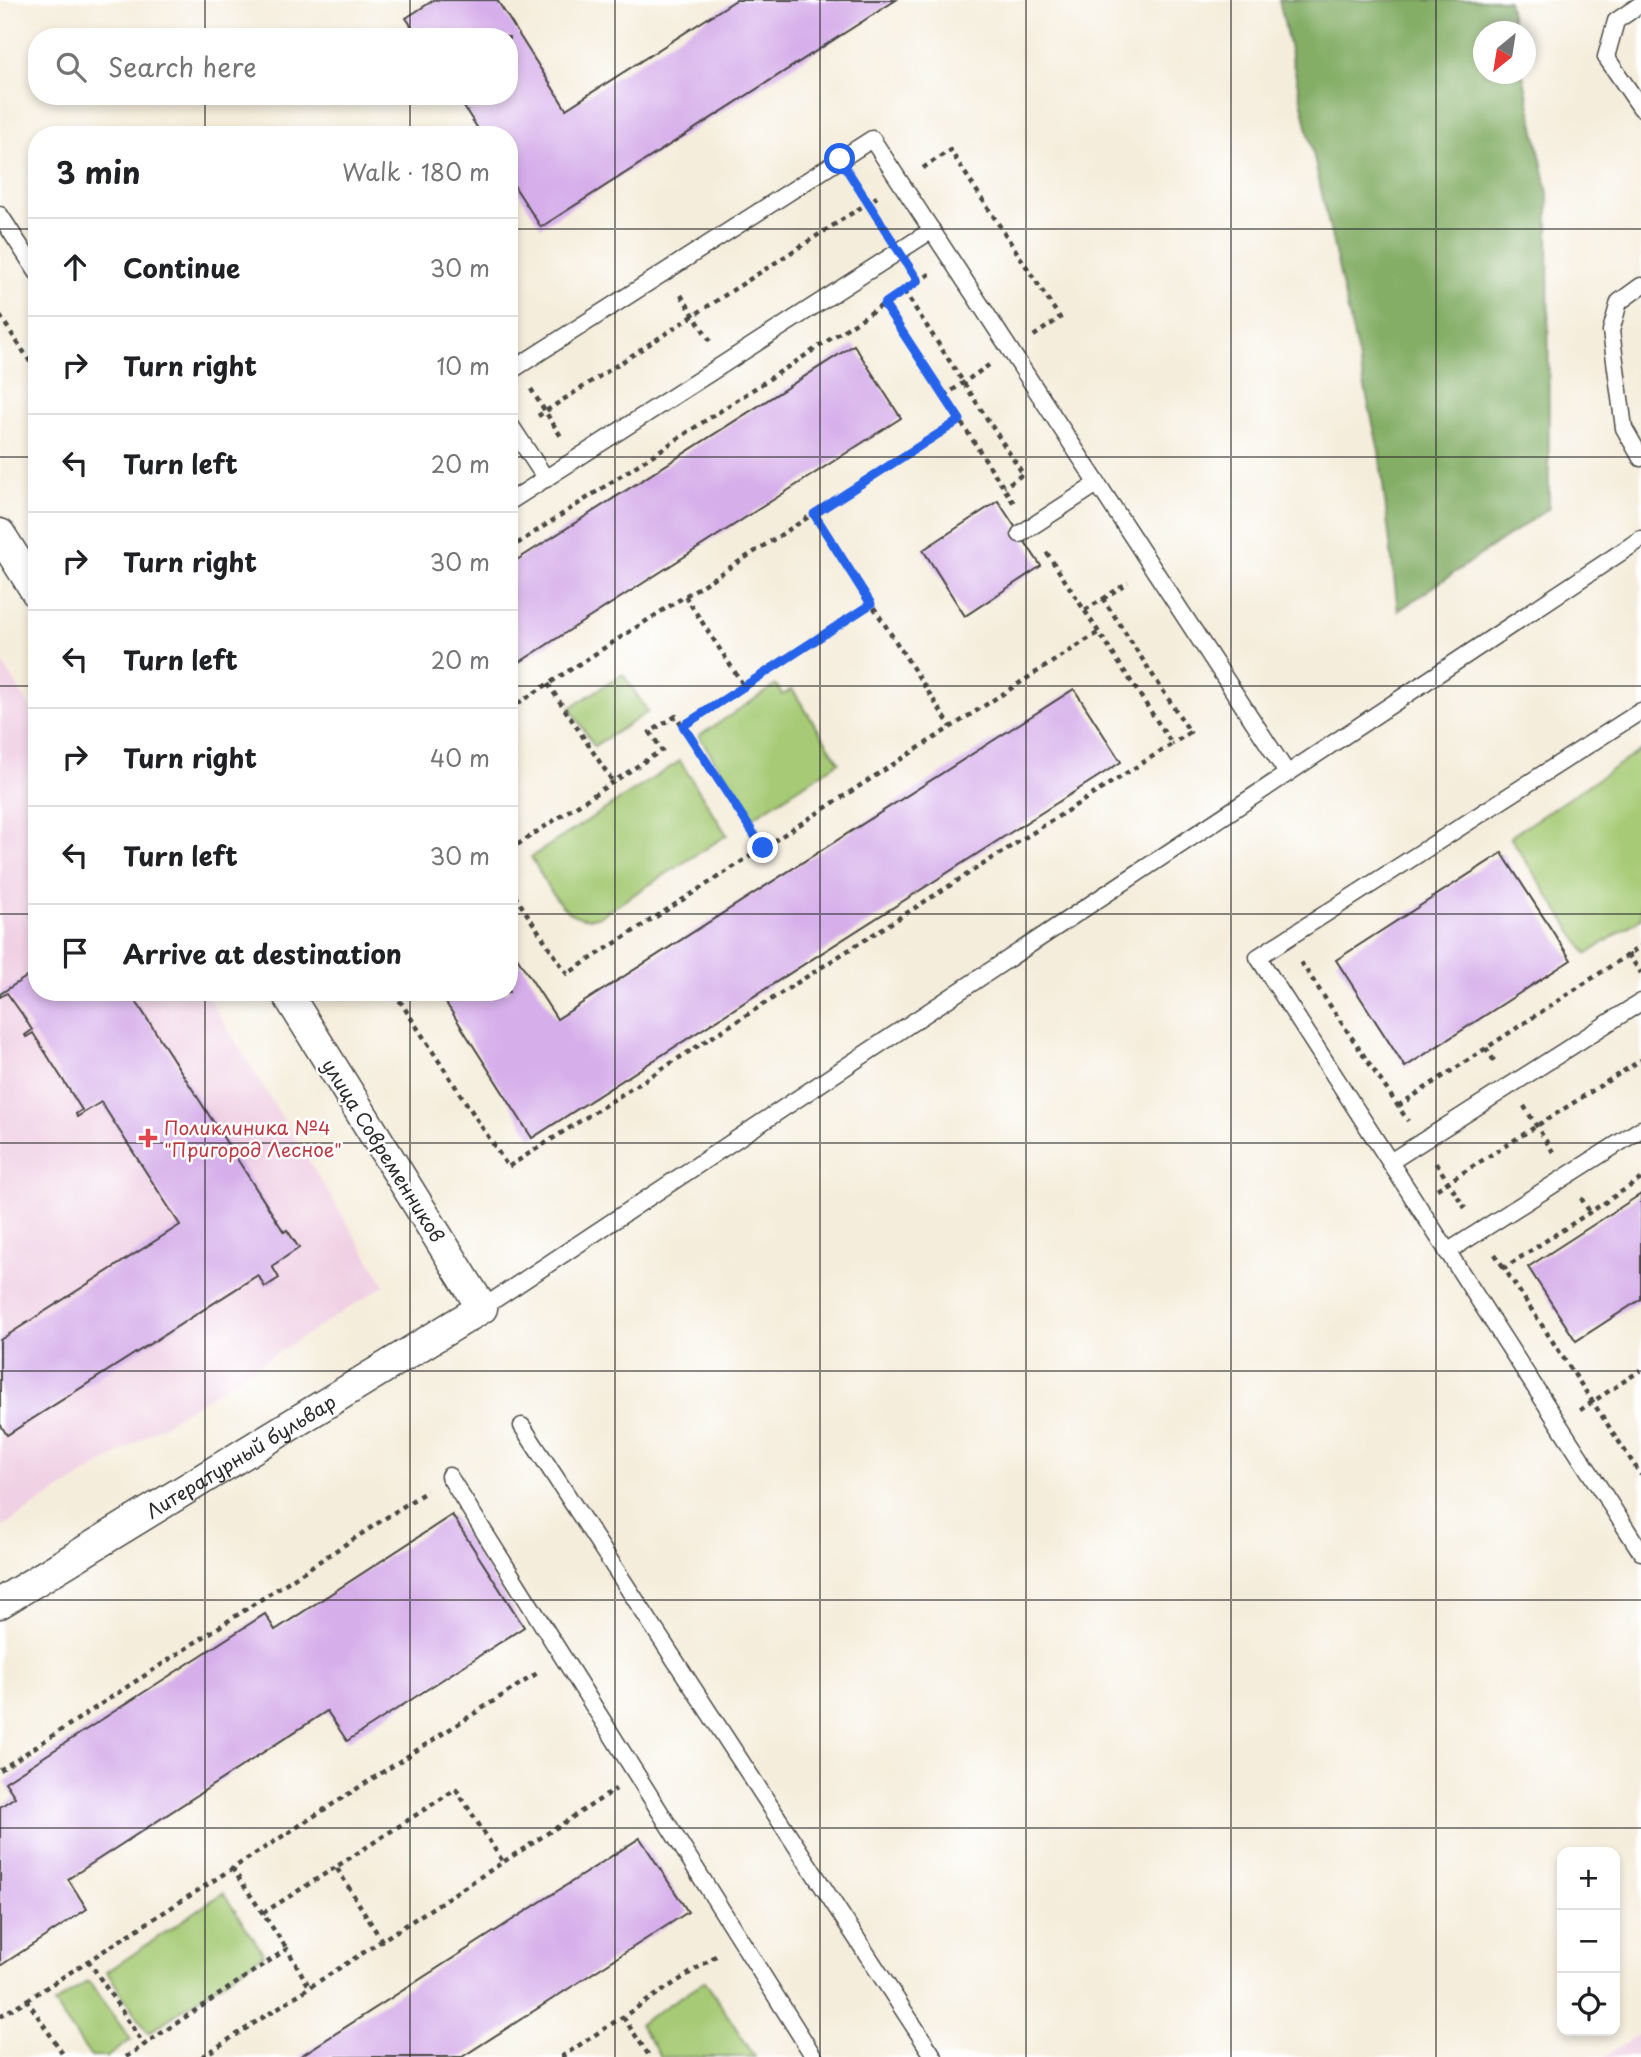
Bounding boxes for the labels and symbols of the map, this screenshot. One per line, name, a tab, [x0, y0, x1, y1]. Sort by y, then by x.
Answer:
north arrow	[1473, 21, 1536, 84]
route start	[824, 143, 855, 174]
route end	[747, 832, 778, 863]
street label: улица Современников	[316, 1053, 452, 1247]
place label: Поликлиника №4 "Пригород Лесное"	[164, 1113, 342, 1163]
marker: Поликлиника №4 "Пригород Лесное"	[138, 1128, 158, 1148]
street label: Литературный бульвар	[140, 1387, 341, 1525]

